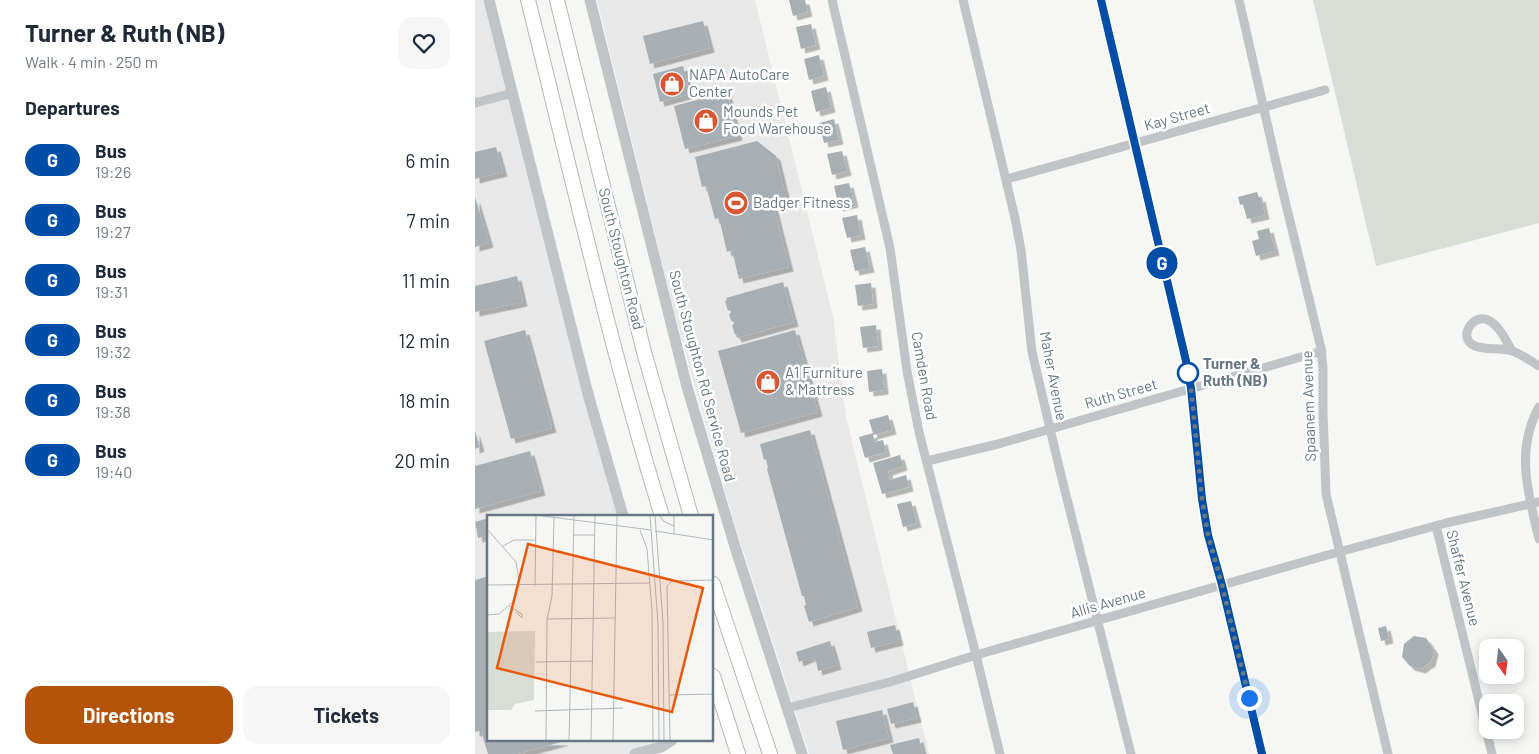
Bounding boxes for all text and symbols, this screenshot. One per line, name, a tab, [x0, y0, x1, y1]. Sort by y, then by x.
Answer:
button: heart	[398, 17, 450, 69]
text: Turner & Ruth (NB)	[25, 18, 224, 47]
text: Walk · 4 min · 250 m	[25, 52, 158, 71]
place label: NAPA AutoCare Center	[689, 65, 790, 100]
shop icon: NAPA AutoCare Center	[659, 71, 685, 97]
text: Departures	[25, 96, 120, 119]
street label: Kay Street	[1142, 98, 1212, 134]
place label: Mounds Pet Food Warehouse	[723, 102, 831, 137]
shop icon: Mounds Pet Food Warehouse	[693, 108, 719, 134]
text: Bus	[95, 139, 127, 162]
text: G	[47, 149, 58, 171]
text: 6 min	[406, 149, 450, 172]
text: 19:26	[95, 162, 131, 181]
street label: South Stoughton Road	[596, 186, 648, 332]
sports icon: Badger Fitness	[723, 190, 749, 216]
place label: Badger Fitness	[753, 193, 851, 211]
text: Bus	[95, 199, 127, 222]
text: G	[47, 209, 58, 231]
text: 7 min	[406, 209, 450, 232]
text: 19:27	[95, 222, 131, 241]
line badge: G	[1146, 247, 1178, 279]
text: G	[1156, 252, 1168, 274]
text: Bus	[95, 259, 127, 282]
street label: South Stoughton Rd Service Road	[666, 268, 740, 483]
text: G	[47, 269, 58, 291]
text: 11 min	[402, 269, 450, 292]
text: 19:31	[95, 282, 128, 301]
text: Bus	[95, 319, 127, 342]
text: G	[47, 329, 58, 351]
text: 12 min	[399, 329, 450, 352]
street label: Camden Road	[908, 330, 942, 421]
street label: Maher Avenue	[1037, 330, 1071, 422]
text: 19:32	[95, 342, 131, 361]
street label: Spaanem Avenue	[1297, 350, 1319, 462]
place label: Turner & Ruth (NB)	[1203, 354, 1268, 389]
marker: Turner & Ruth (NB)	[1177, 362, 1199, 384]
place label: A1 Furniture & Mattress	[785, 363, 863, 398]
shop icon: A1 Furniture & Mattress	[755, 369, 781, 395]
street label: Ruth Street	[1082, 374, 1159, 412]
text: Bus	[95, 379, 127, 402]
text: G	[47, 389, 58, 411]
text: 18 min	[399, 389, 450, 412]
text: 19:38	[95, 402, 131, 421]
text: Bus	[95, 439, 127, 462]
text: G	[47, 449, 58, 471]
text: 20 min	[394, 449, 450, 472]
text: 19:40	[95, 462, 132, 481]
inset map	[487, 515, 714, 742]
street label: Shaffer Avenue	[1443, 528, 1485, 628]
street label: Allis Avenue	[1068, 583, 1148, 621]
north arrow	[1479, 639, 1524, 684]
map controls	[1479, 639, 1524, 739]
button: Directions	[25, 686, 233, 744]
button: Tickets	[243, 686, 450, 744]
your location	[1237, 686, 1262, 711]
button: layers	[1479, 694, 1524, 739]

